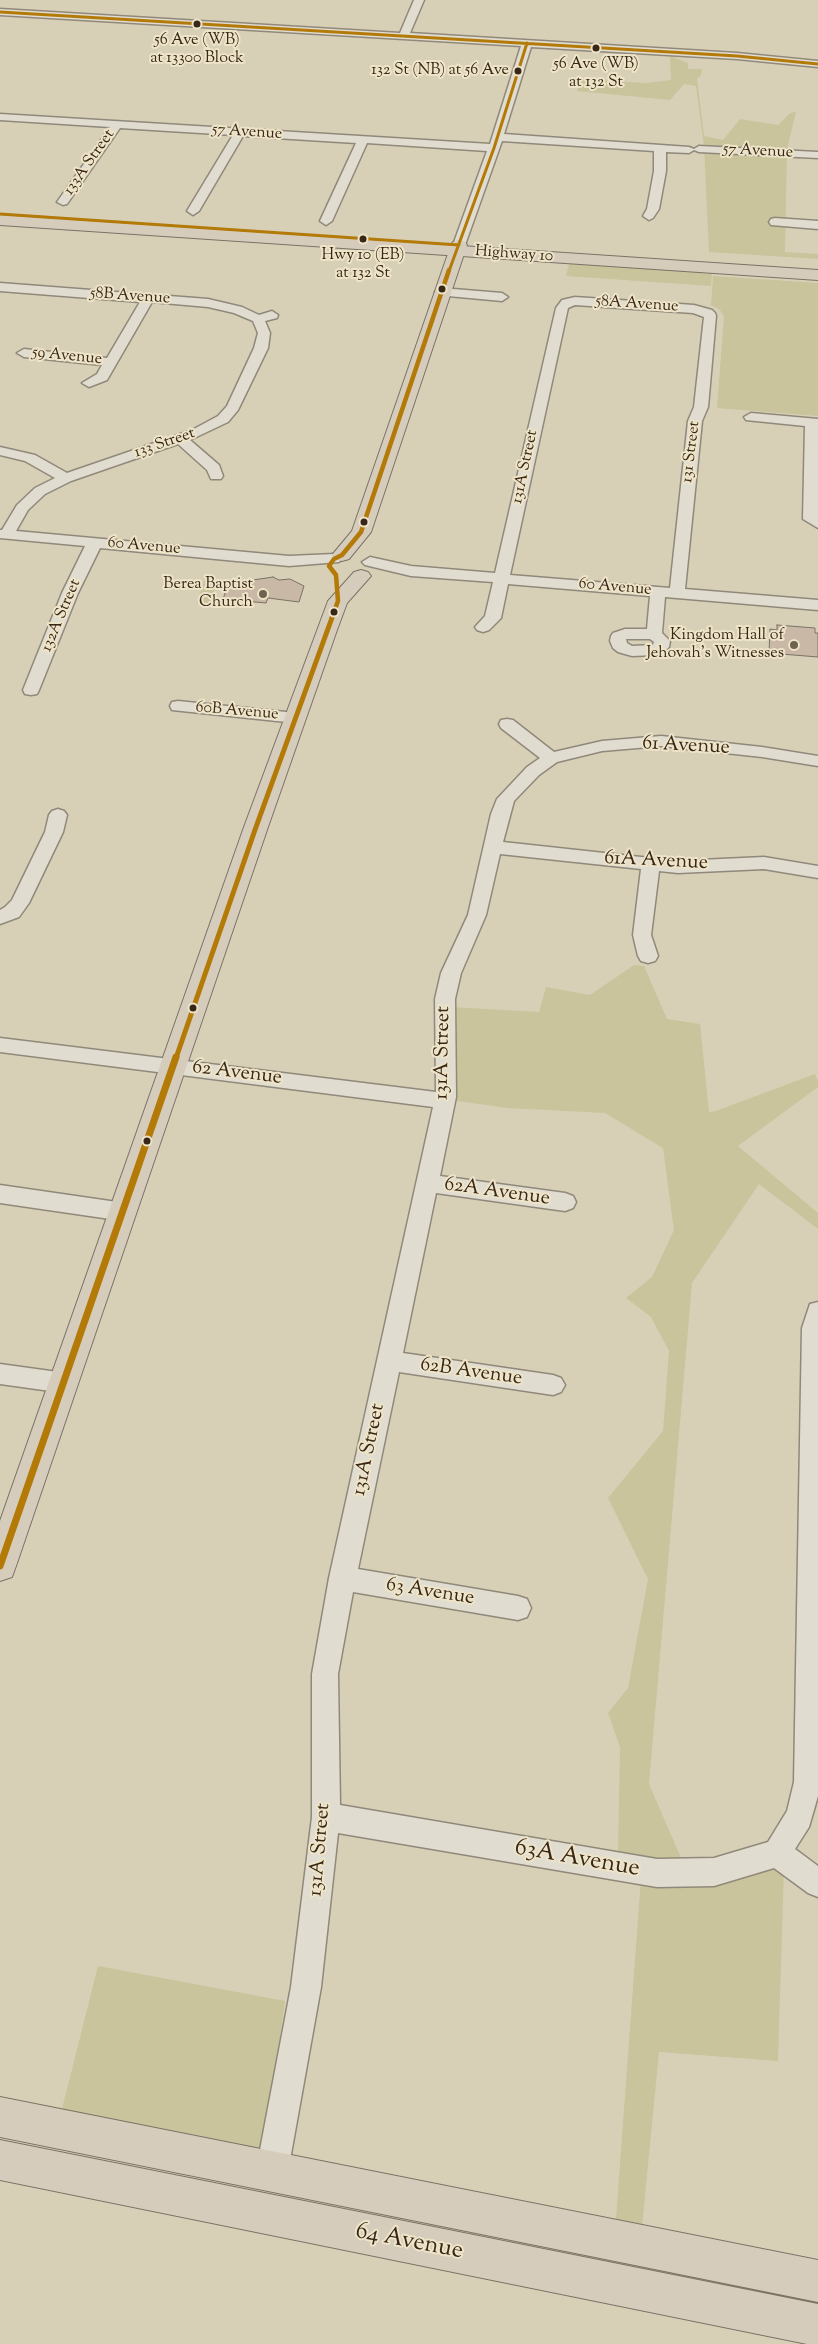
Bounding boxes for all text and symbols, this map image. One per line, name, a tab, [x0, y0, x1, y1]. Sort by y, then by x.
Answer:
marker: 56 Ave (WB) at 13300 Block	[192, 19, 202, 29]
place label: 56 Ave (WB) at 13300 Block	[150, 31, 244, 69]
marker: 56 Ave (WB) at 132 St	[591, 43, 601, 53]
place label: 56 Ave (WB) at 132 St	[553, 55, 639, 93]
place label: 132 St (NB) at 56 Ave	[371, 61, 509, 81]
marker: 132 St (NB) at 56 Ave	[513, 66, 523, 76]
street label: 57 Avenue	[211, 121, 283, 145]
street label: 133A Street	[60, 126, 120, 200]
street label: 57 Avenue	[722, 141, 794, 163]
marker: Hwy 10 (EB) at 132 St	[358, 234, 368, 244]
street label: Highway 10	[474, 243, 554, 267]
place label: Hwy 10 (EB) at 132 St	[322, 246, 404, 284]
unlabelled marker	[437, 284, 447, 294]
street label: 58B Avenue	[89, 285, 171, 309]
street label: 58A Avenue	[595, 293, 679, 317]
street label: 59 Avenue	[31, 344, 103, 370]
street label: 131 Street	[679, 420, 705, 484]
street label: 133 Street	[132, 425, 198, 463]
street label: 131A Street	[509, 428, 543, 506]
unlabelled marker	[359, 517, 369, 527]
street label: 60 Avenue	[107, 534, 181, 560]
place label: Berea Baptist Church	[163, 575, 253, 613]
street label: 60 Avenue	[578, 575, 652, 601]
street label: 132A Street	[38, 577, 86, 655]
marker: Berea Baptist Church	[257, 588, 269, 600]
unlabelled marker	[329, 607, 339, 617]
place label: Kingdom Hall of Jehovah's Witnesses	[646, 626, 784, 664]
marker: Kingdom Hall of Jehovah's Witnesses	[788, 639, 800, 651]
street label: 60B Avenue	[195, 699, 279, 725]
street label: 61 Avenue	[642, 733, 730, 761]
street label: 61A Avenue	[604, 847, 708, 877]
unlabelled marker	[188, 1003, 198, 1013]
street label: 131A Street	[431, 1006, 457, 1100]
street label: 62 Avenue	[191, 1057, 283, 1091]
unlabelled marker	[142, 1136, 152, 1146]
street label: 62A Avenue	[443, 1174, 551, 1212]
street label: 62B Avenue	[418, 1354, 524, 1392]
street label: 131A Street	[349, 1402, 391, 1498]
street label: 63 Avenue	[384, 1574, 476, 1612]
street label: 131A Street	[305, 1802, 337, 1898]
street label: 63A Avenue	[512, 1835, 642, 1885]
street label: 64 Avenue	[353, 2218, 465, 2268]

